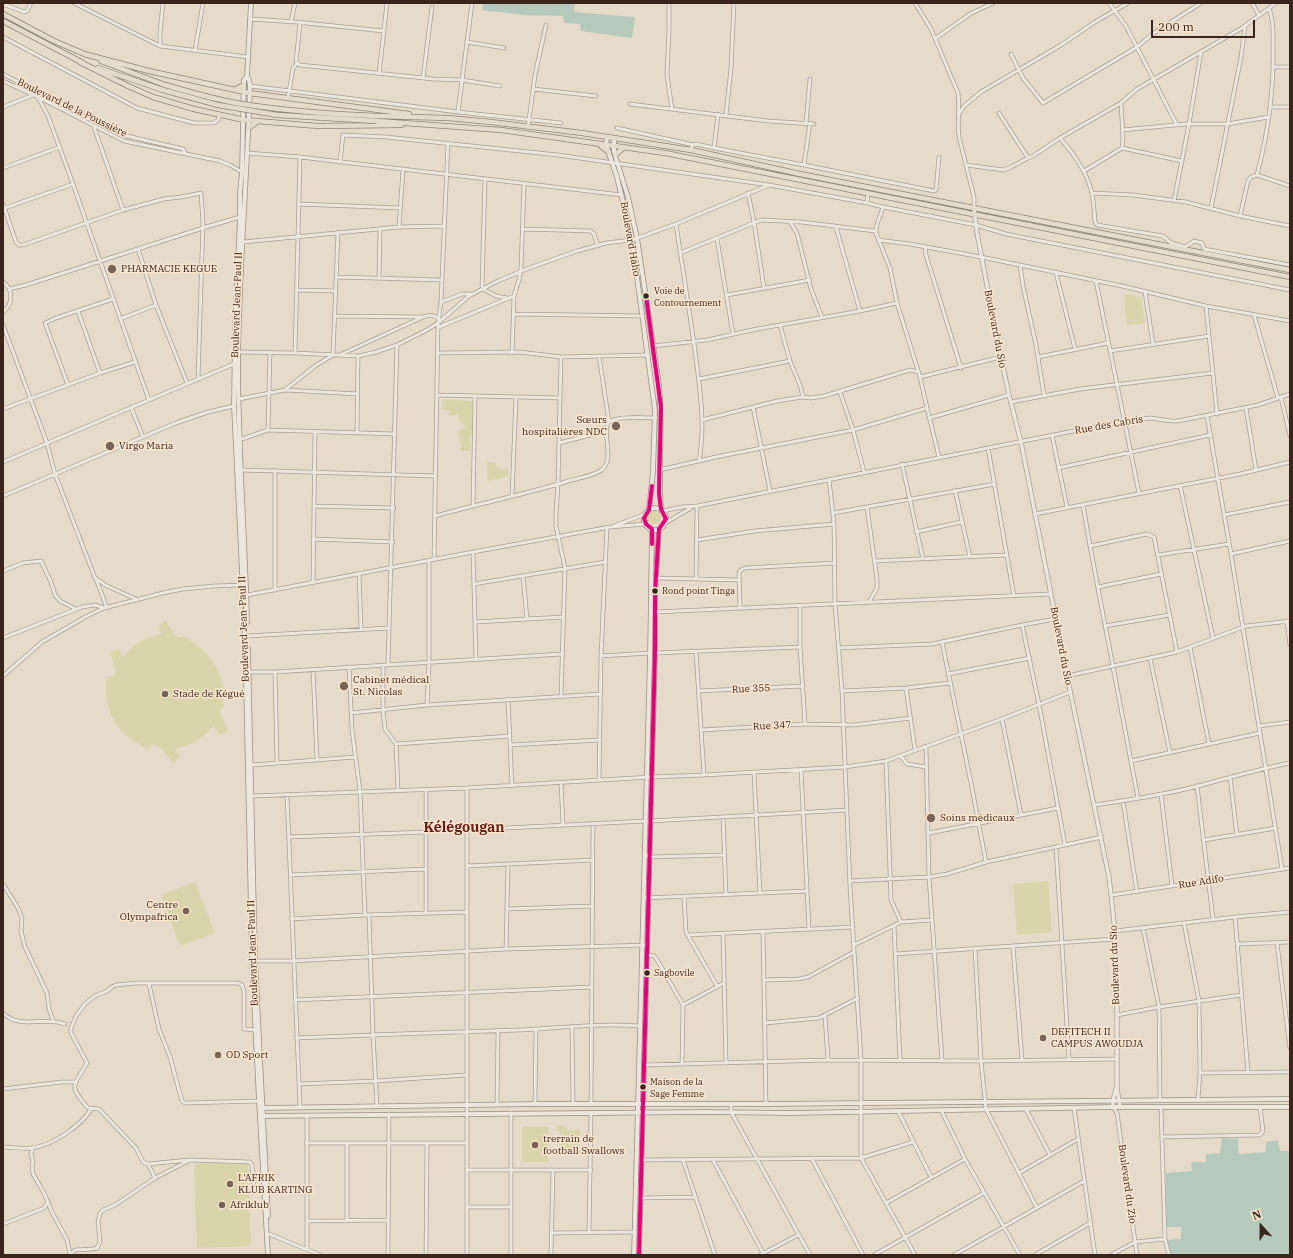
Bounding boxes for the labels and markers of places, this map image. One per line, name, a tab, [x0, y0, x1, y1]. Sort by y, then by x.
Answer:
marker: PHARMACIE KEGUE	[106, 263, 118, 275]
place label: PHARMACIE KEGUE	[121, 263, 217, 275]
place label: Voie de Contournement	[654, 286, 721, 307]
marker: Voie de Contournement	[641, 291, 651, 301]
place label: Sœurs hospitalières NDC	[522, 414, 607, 438]
marker: Sœurs hospitalières NDC	[610, 420, 622, 432]
marker: Virgo Maria	[104, 440, 116, 452]
place label: Virgo Maria	[119, 440, 174, 452]
marker: Rond point Tinga	[650, 586, 660, 596]
place label: Rond point Tinga	[662, 586, 735, 596]
place label: Cabinet médical St. Nicolas	[353, 674, 429, 698]
marker: Cabinet médical St. Nicolas	[338, 680, 350, 692]
place label: Stade de Kégué	[173, 688, 245, 700]
marker: Stade de Kégué	[160, 689, 170, 699]
marker: Soins médicaux	[925, 812, 937, 824]
place label: Soins médicaux	[940, 812, 1015, 824]
place label: Centre Olympafrica	[120, 899, 178, 922]
marker: Centre Olympafrica	[181, 906, 191, 916]
marker: Sagbovile	[642, 968, 652, 978]
place label: Sagbovile	[654, 968, 695, 978]
place label: DEFITECH II CAMPUS AWOUDJA	[1051, 1026, 1143, 1050]
marker: DEFITECH II CAMPUS AWOUDJA	[1038, 1033, 1048, 1043]
place label: OD Sport	[226, 1049, 268, 1061]
marker: OD Sport	[213, 1050, 223, 1060]
place label: Maison de la Sage Femme	[650, 1077, 704, 1098]
marker: Maison de la Sage Femme	[638, 1082, 648, 1092]
place label: trerrain de football Swallows	[543, 1133, 624, 1156]
marker: trerrain de football Swallows	[530, 1140, 540, 1150]
place label: L'AFRIK KLUB KARTING	[238, 1172, 312, 1196]
marker: L'AFRIK KLUB KARTING	[225, 1179, 235, 1189]
place label: Afriklub	[230, 1199, 269, 1211]
marker: Afriklub	[217, 1200, 227, 1210]

